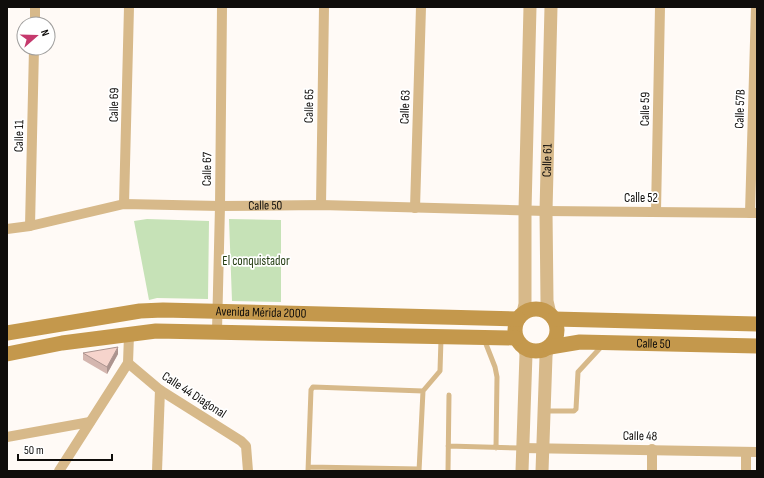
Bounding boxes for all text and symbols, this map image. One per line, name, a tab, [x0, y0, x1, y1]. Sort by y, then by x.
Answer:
north arrow	[16, 16, 56, 56]
text: N	[38, 28, 52, 38]
street label: Calle 69	[106, 87, 122, 122]
street label: Calle 65	[301, 89, 317, 123]
street label: Calle 57B	[731, 89, 749, 129]
street label: Calle 63	[396, 90, 414, 124]
street label: Calle 59	[637, 92, 653, 126]
street label: Calle 11	[11, 119, 27, 152]
street label: Calle 61	[539, 143, 556, 177]
street label: Calle 67	[199, 151, 215, 186]
street label: Calle 52	[624, 190, 658, 206]
street label: Calle 50	[248, 197, 283, 214]
park label: El conquistador	[222, 253, 290, 269]
street label: Avenida Mérida 2000	[215, 303, 307, 322]
street label: Calle 50	[636, 335, 671, 352]
street label: Calle 44 Diagonal	[159, 368, 229, 422]
street label: Calle 48	[623, 428, 658, 444]
scale bar	[18, 436, 112, 462]
text: 50 m	[24, 443, 44, 458]

